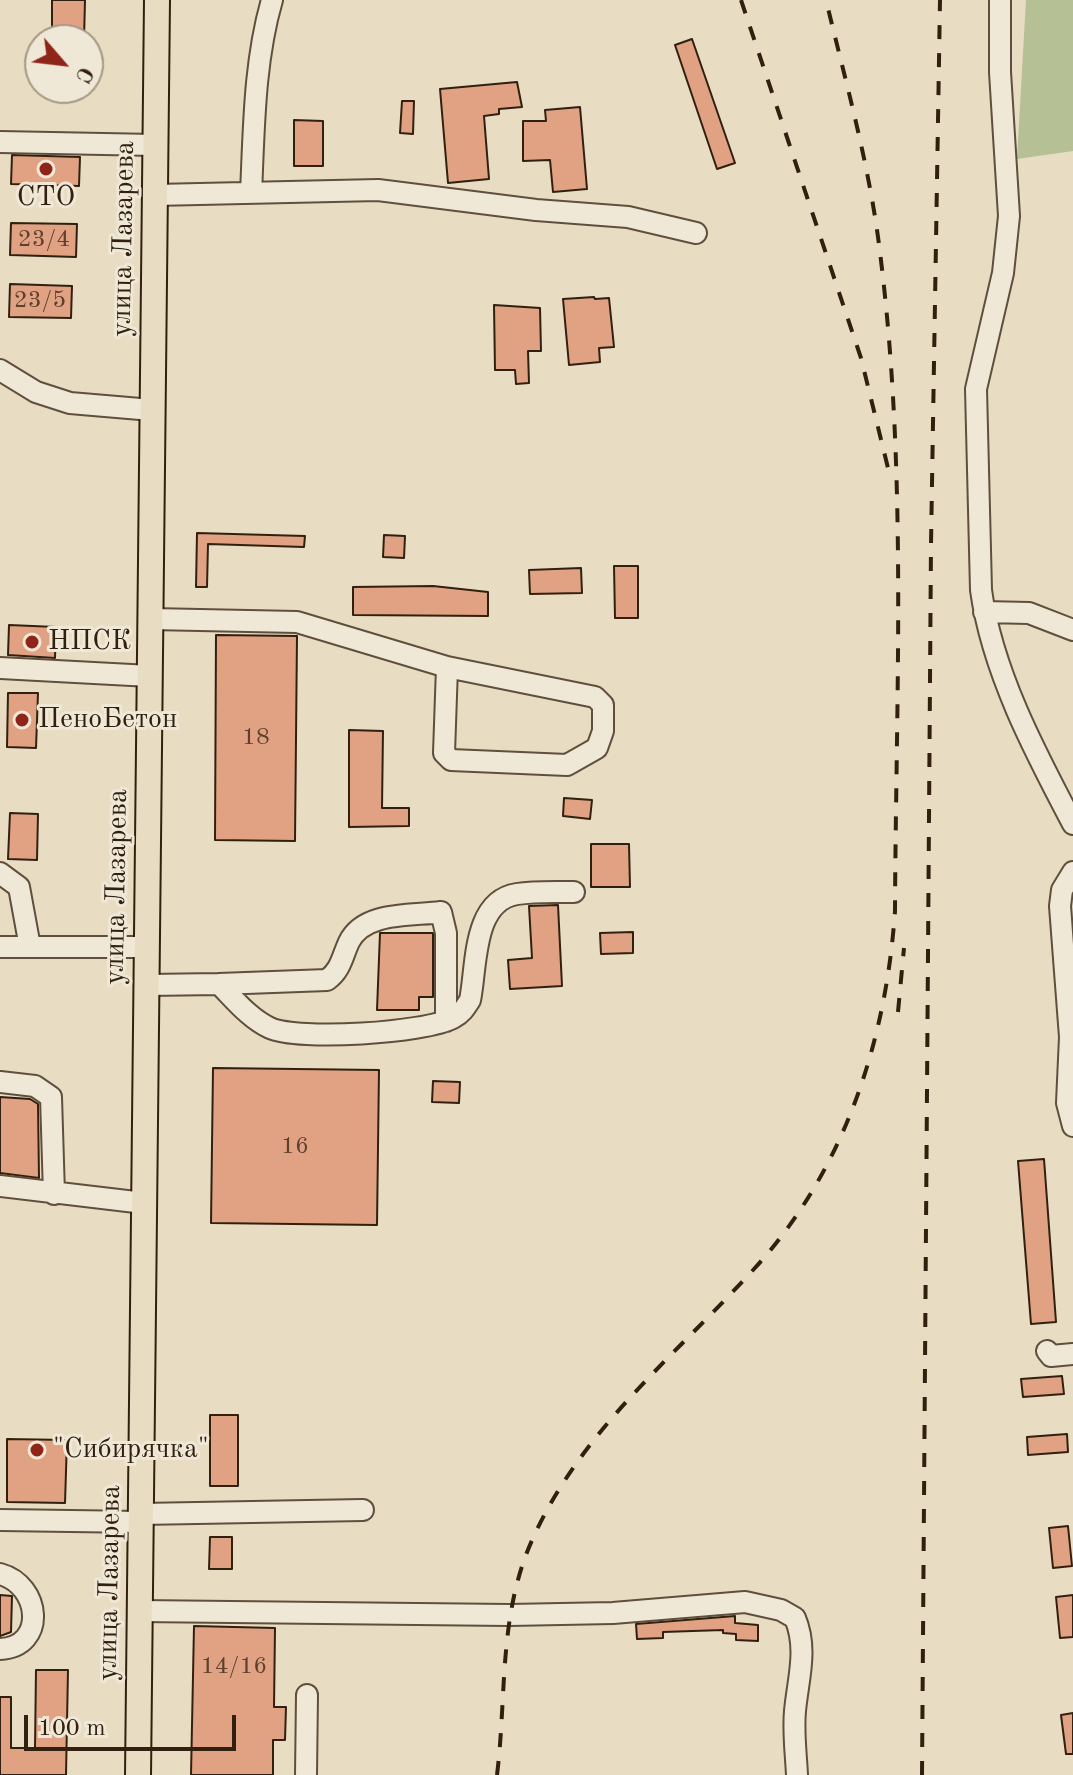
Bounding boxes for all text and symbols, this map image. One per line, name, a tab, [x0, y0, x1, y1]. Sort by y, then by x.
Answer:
north arrow	[24, 24, 104, 104]
text: С	[70, 63, 97, 86]
street label: улица Лазарева	[105, 141, 143, 337]
marker: СТО	[37, 160, 55, 178]
place label: СТО	[17, 181, 75, 215]
house number: 23/4	[18, 226, 70, 254]
house number: 23/5	[14, 287, 66, 315]
place label: НПСК	[48, 625, 131, 659]
marker: НПСК	[23, 633, 41, 651]
place label: ПеноБетон	[38, 703, 177, 737]
marker: ПеноБетон	[13, 711, 31, 729]
house number: 18	[242, 724, 270, 752]
street label: улица Лазарева	[98, 789, 136, 985]
house number: 16	[281, 1133, 309, 1161]
place label: "Сибирячка"	[53, 1433, 209, 1467]
marker: "Сибирячка"	[28, 1441, 46, 1459]
street label: улица Лазарева	[91, 1485, 129, 1681]
house number: 14/16	[201, 1653, 267, 1681]
scale bar	[28, 1699, 240, 1749]
text: 100 m	[38, 1717, 106, 1741]

